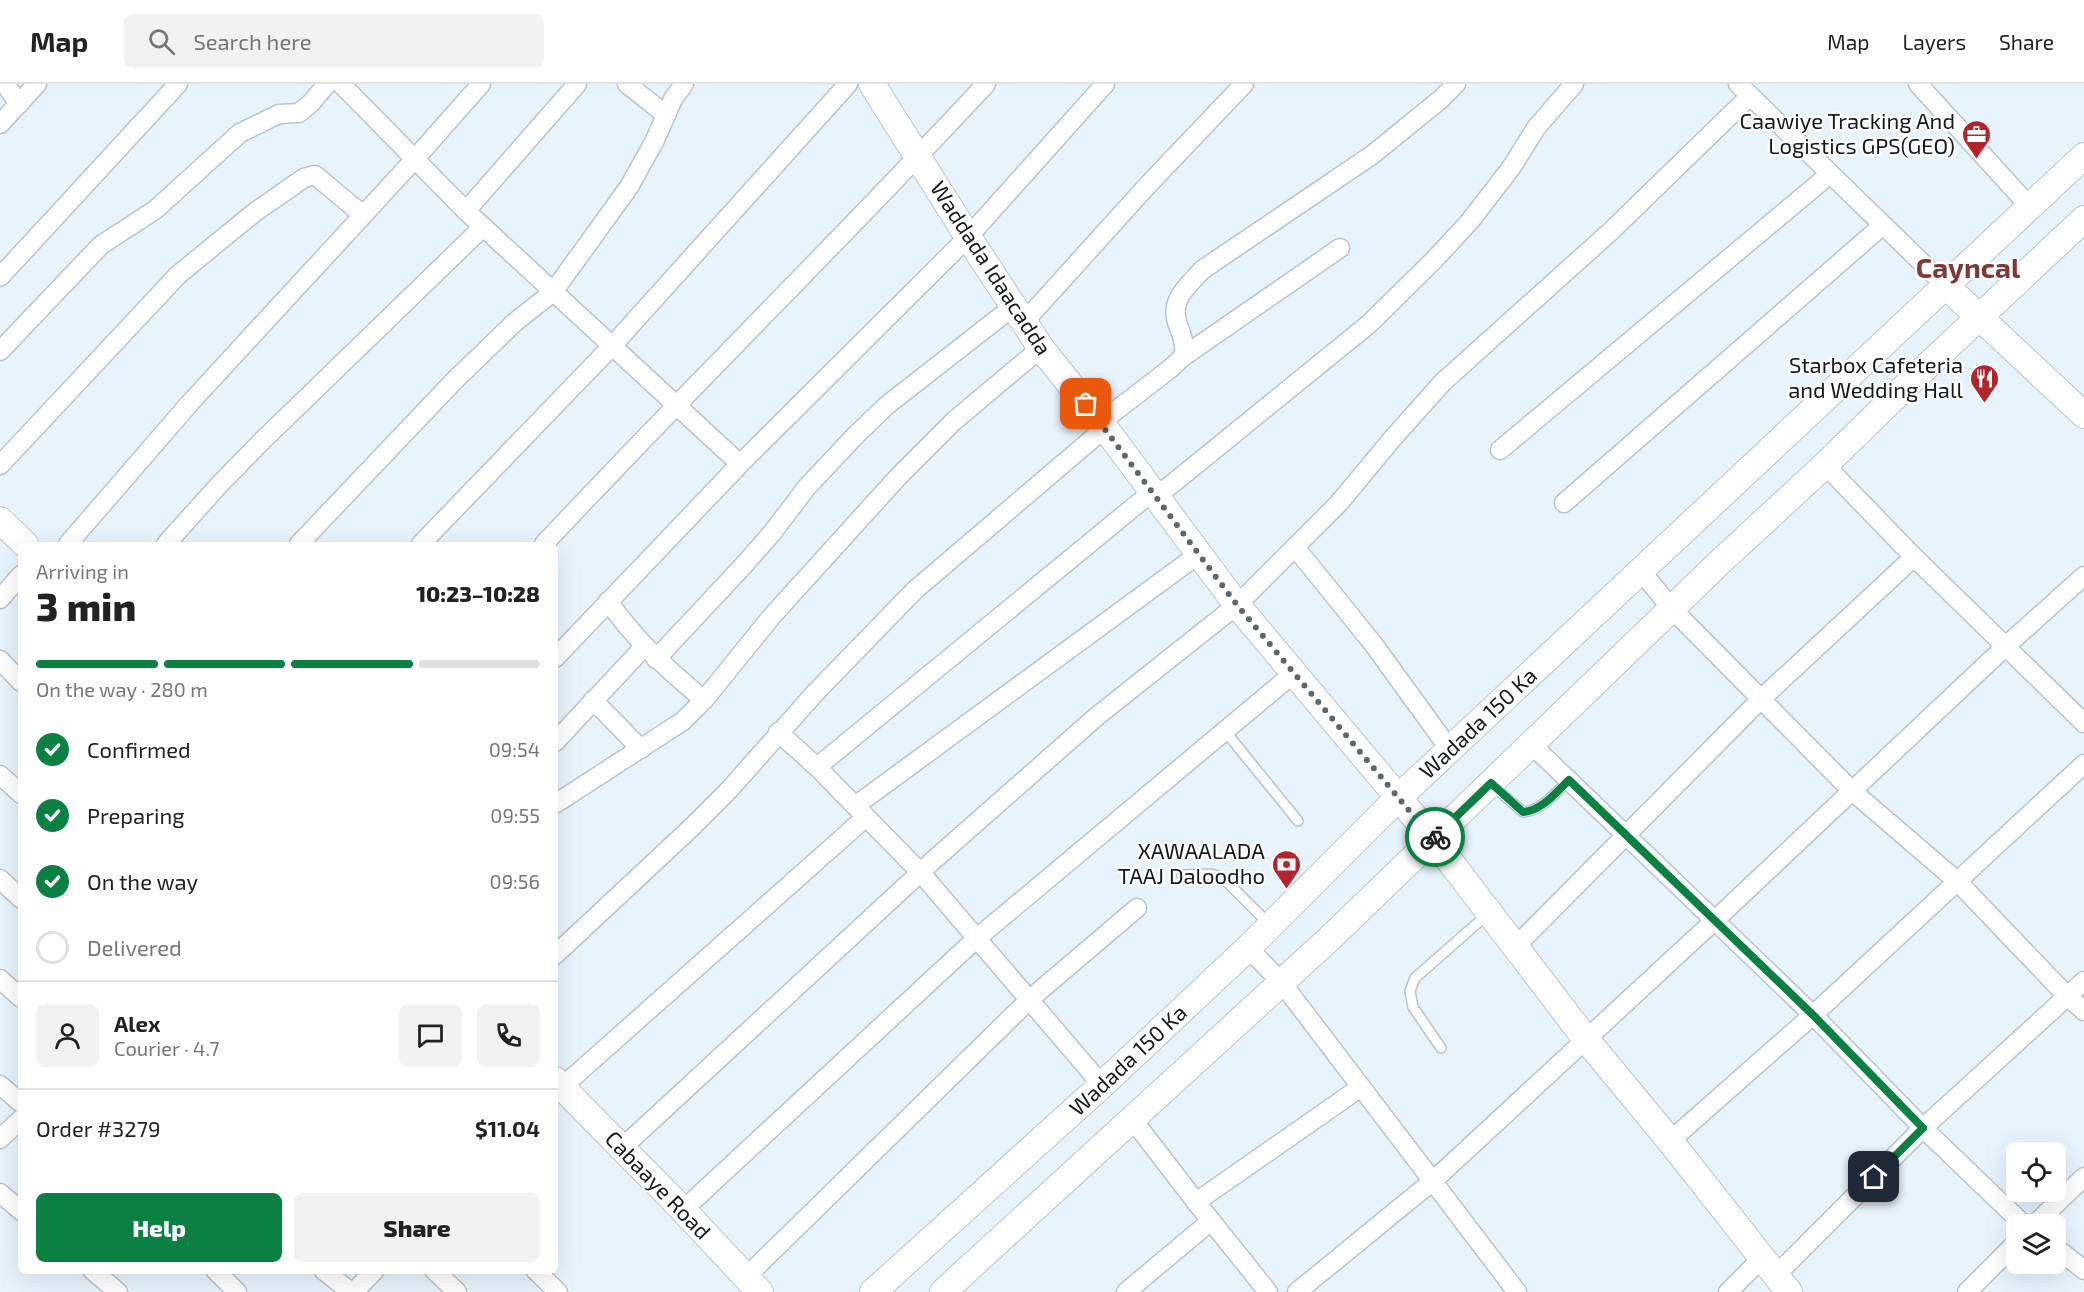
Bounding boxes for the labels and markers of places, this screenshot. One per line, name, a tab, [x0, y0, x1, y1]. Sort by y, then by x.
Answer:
place label: Caawiye Tracking And Logistics GPS(GEO)	[1739, 107, 1955, 158]
office icon: Caawiye Tracking And Logistics GPS(GEO)	[1960, 118, 1992, 160]
place label: Starbox Cafeteria and Wedding Hall	[1788, 351, 1963, 402]
restaurant icon: Starbox Cafeteria and Wedding Hall	[1968, 362, 2000, 404]
pin	[1060, 378, 1111, 429]
place label: XAWAALADA TAAJ Daloodho	[1118, 837, 1265, 888]
bank icon: XAWAALADA TAAJ Daloodho	[1270, 848, 1302, 890]
pin	[1848, 1151, 1899, 1202]

